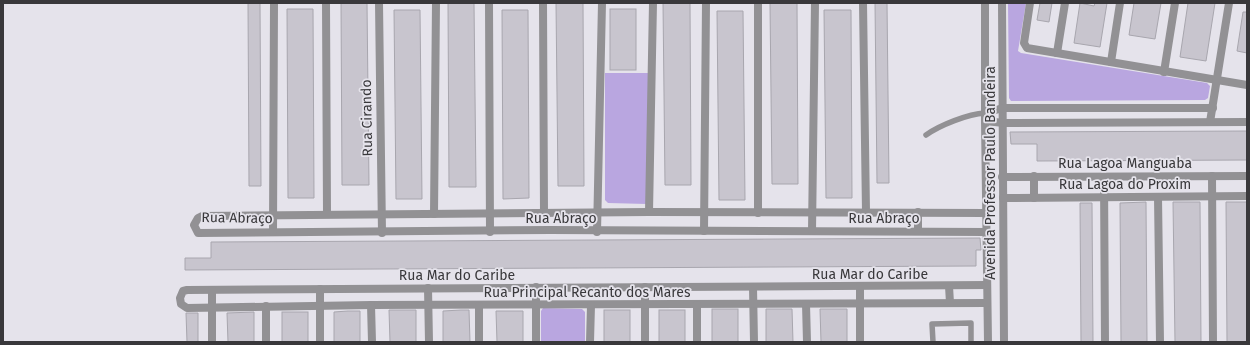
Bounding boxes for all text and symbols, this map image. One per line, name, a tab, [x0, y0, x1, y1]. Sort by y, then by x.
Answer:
street label: Avenida Professor Paulo Bandeira	[982, 66, 999, 280]
street label: Rua Cirando	[358, 79, 376, 157]
street label: Rua Lagoa Manguaba	[1058, 155, 1192, 172]
street label: Rua Lagoa do Proxim	[1059, 176, 1191, 193]
street label: Rua Abraço	[201, 209, 273, 227]
street label: Rua Abraço	[525, 210, 597, 227]
street label: Rua Abraço	[848, 210, 920, 227]
street label: Rua Mar do Caribe	[812, 266, 928, 283]
street label: Rua Mar do Caribe	[399, 267, 515, 284]
street label: Rua Principal Recanto dos Mares	[484, 284, 691, 301]

